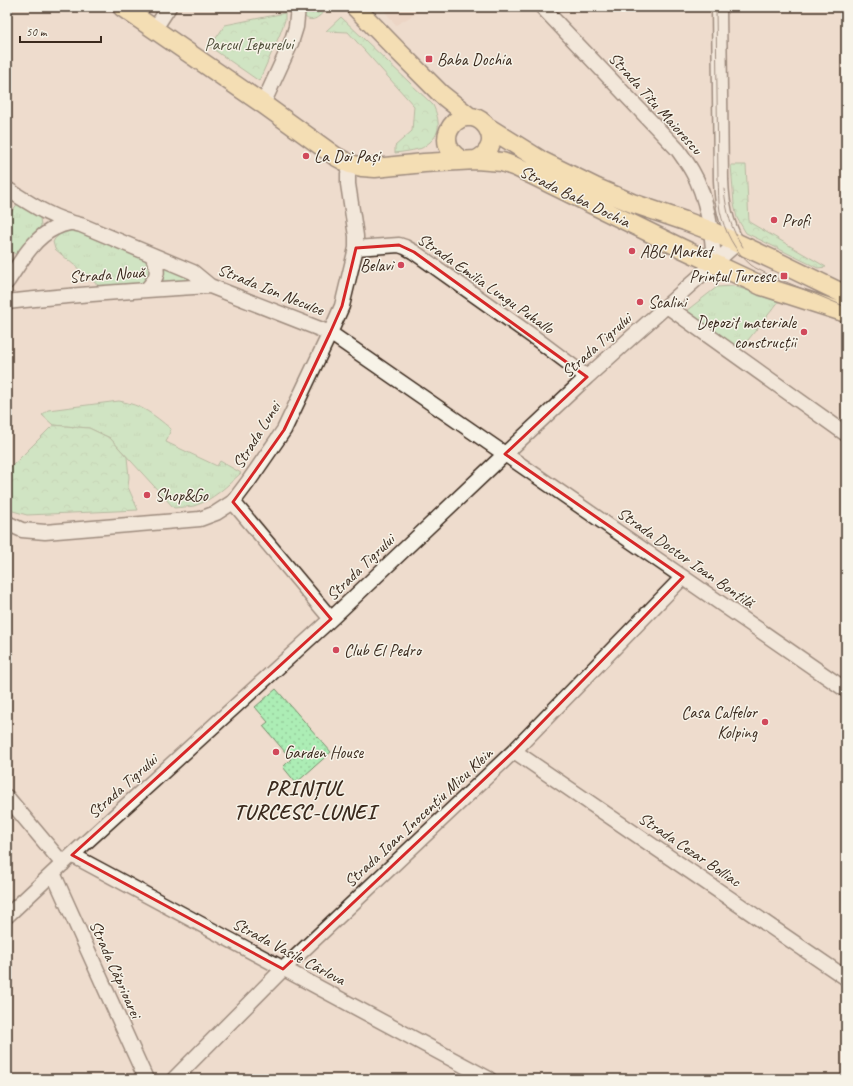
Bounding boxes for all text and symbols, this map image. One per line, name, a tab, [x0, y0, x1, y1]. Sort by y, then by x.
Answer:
scale bar	[20, 18, 101, 44]
text: 50 m	[26, 24, 48, 40]
park label: Parcul Iepurelui	[205, 34, 295, 55]
street label: Strada Titu Maiorescu	[604, 48, 708, 160]
place label: Baba Dochia	[437, 49, 512, 70]
marker: Baba Dochia	[424, 54, 434, 64]
place label: La Doi Pași	[314, 146, 382, 167]
marker: La Doi Pași	[301, 151, 311, 161]
street label: Strada Baba Dochia	[516, 161, 635, 233]
place label: Profi	[782, 210, 812, 231]
marker: Profi	[769, 215, 779, 225]
street label: Strada Emilia Lungu Puhallo	[413, 228, 559, 339]
place label: ABC Market	[640, 241, 715, 262]
marker: ABC Market	[627, 246, 637, 256]
place label: Belavi	[360, 255, 396, 276]
street label: Strada Ion Neculce	[215, 259, 328, 321]
marker: Belavi	[396, 260, 406, 270]
street label: Strada Nouă	[69, 261, 147, 288]
place label: Prințul Turcesc	[689, 266, 777, 287]
marker: Prințul Turcesc	[779, 271, 789, 281]
place label: Scalini	[648, 292, 689, 313]
marker: Scalini	[635, 297, 645, 307]
street label: Strada Tigrului	[557, 307, 638, 382]
place label: Depozit materiale construcții	[697, 312, 798, 353]
marker: Depozit materiale construcții	[799, 327, 809, 337]
street label: Strada Lunei	[228, 396, 286, 473]
place label: Shop&Go	[155, 485, 209, 506]
marker: Shop&Go	[142, 490, 152, 500]
street label: Strada Doctor Ioan Bontilă	[613, 502, 759, 613]
street label: Strada Tigrului	[322, 528, 401, 605]
place label: Club El Pedro	[344, 640, 423, 661]
marker: Club El Pedro	[331, 645, 341, 655]
place label: Casa Calfelor Kolping	[681, 702, 759, 743]
marker: Casa Calfelor Kolping	[760, 717, 770, 727]
place label: Garden House	[284, 742, 364, 763]
street label: Strada Ioan Inocențiu Micu Klein	[339, 742, 498, 892]
marker: Garden House	[271, 747, 281, 757]
street label: Strada Tigrului	[83, 748, 164, 823]
district label: PRINȚUL TURCESC-LUNEI	[234, 775, 380, 825]
street label: Strada Cezar Bolliac	[635, 807, 746, 892]
street label: Strada Vasile Cârlova	[229, 913, 350, 991]
street label: Strada Căprioarei	[85, 917, 147, 1023]

